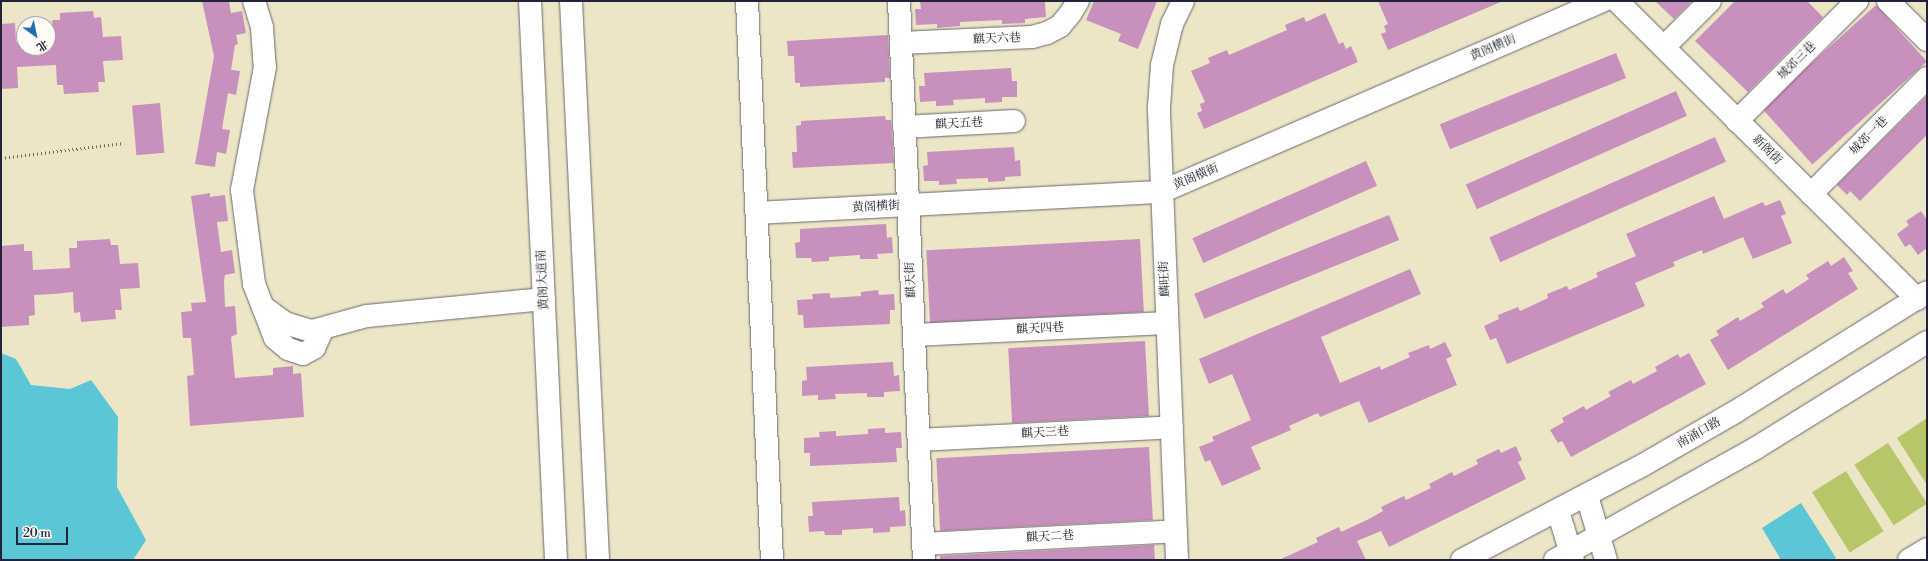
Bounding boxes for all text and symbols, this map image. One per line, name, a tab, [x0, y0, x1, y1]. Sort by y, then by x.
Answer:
north arrow	[16, 16, 56, 56]
street label: 麒天六巷	[973, 31, 1021, 47]
street label: 黄阁横街	[1468, 32, 1518, 64]
text: 北	[34, 36, 50, 54]
street label: 城郊三巷	[1775, 39, 1819, 83]
street label: 城郊一巷	[1847, 114, 1891, 158]
street label: 麒天五巷	[935, 116, 983, 132]
street label: 新阁街	[1749, 132, 1785, 168]
street label: 黄阁横街	[1171, 161, 1221, 193]
street label: 黄阁横街	[852, 199, 900, 215]
street label: 黄阁大道南	[534, 250, 552, 310]
street label: 麟旺街	[1157, 261, 1173, 297]
street label: 麒天街	[903, 262, 919, 298]
street label: 麒天四巷	[1016, 321, 1064, 337]
street label: 南涌口路	[1675, 415, 1723, 451]
street label: 麒天三巷	[1021, 425, 1069, 441]
scale bar	[18, 519, 70, 545]
text: 20 m	[23, 526, 51, 541]
street label: 麒天二巷	[1026, 529, 1074, 545]

